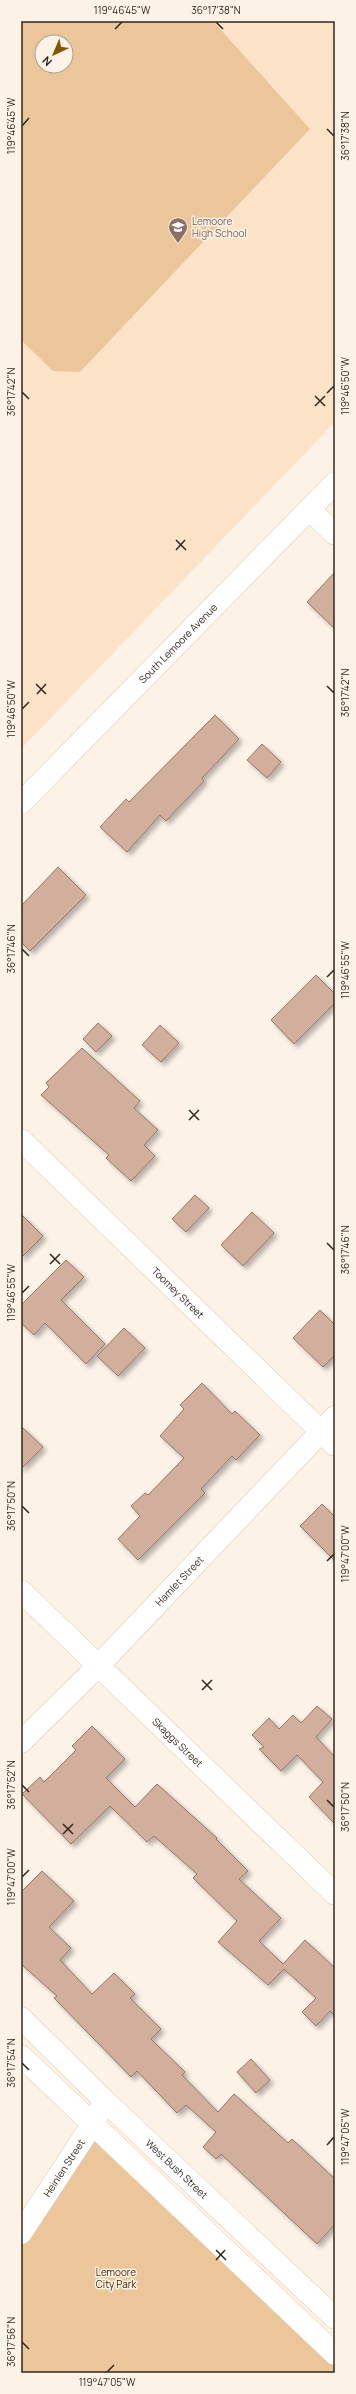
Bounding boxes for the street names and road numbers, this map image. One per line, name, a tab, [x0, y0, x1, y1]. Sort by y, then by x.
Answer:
street label: South Lemoore Avenue	[135, 600, 220, 686]
street label: Toomey Street	[149, 1264, 207, 1321]
street label: Hamlet Street	[152, 1552, 207, 1609]
street label: Skaggs Street	[150, 1715, 206, 1770]
street label: Heinlen Street	[40, 2136, 88, 2199]
street label: West Bush Street	[143, 2136, 211, 2202]

